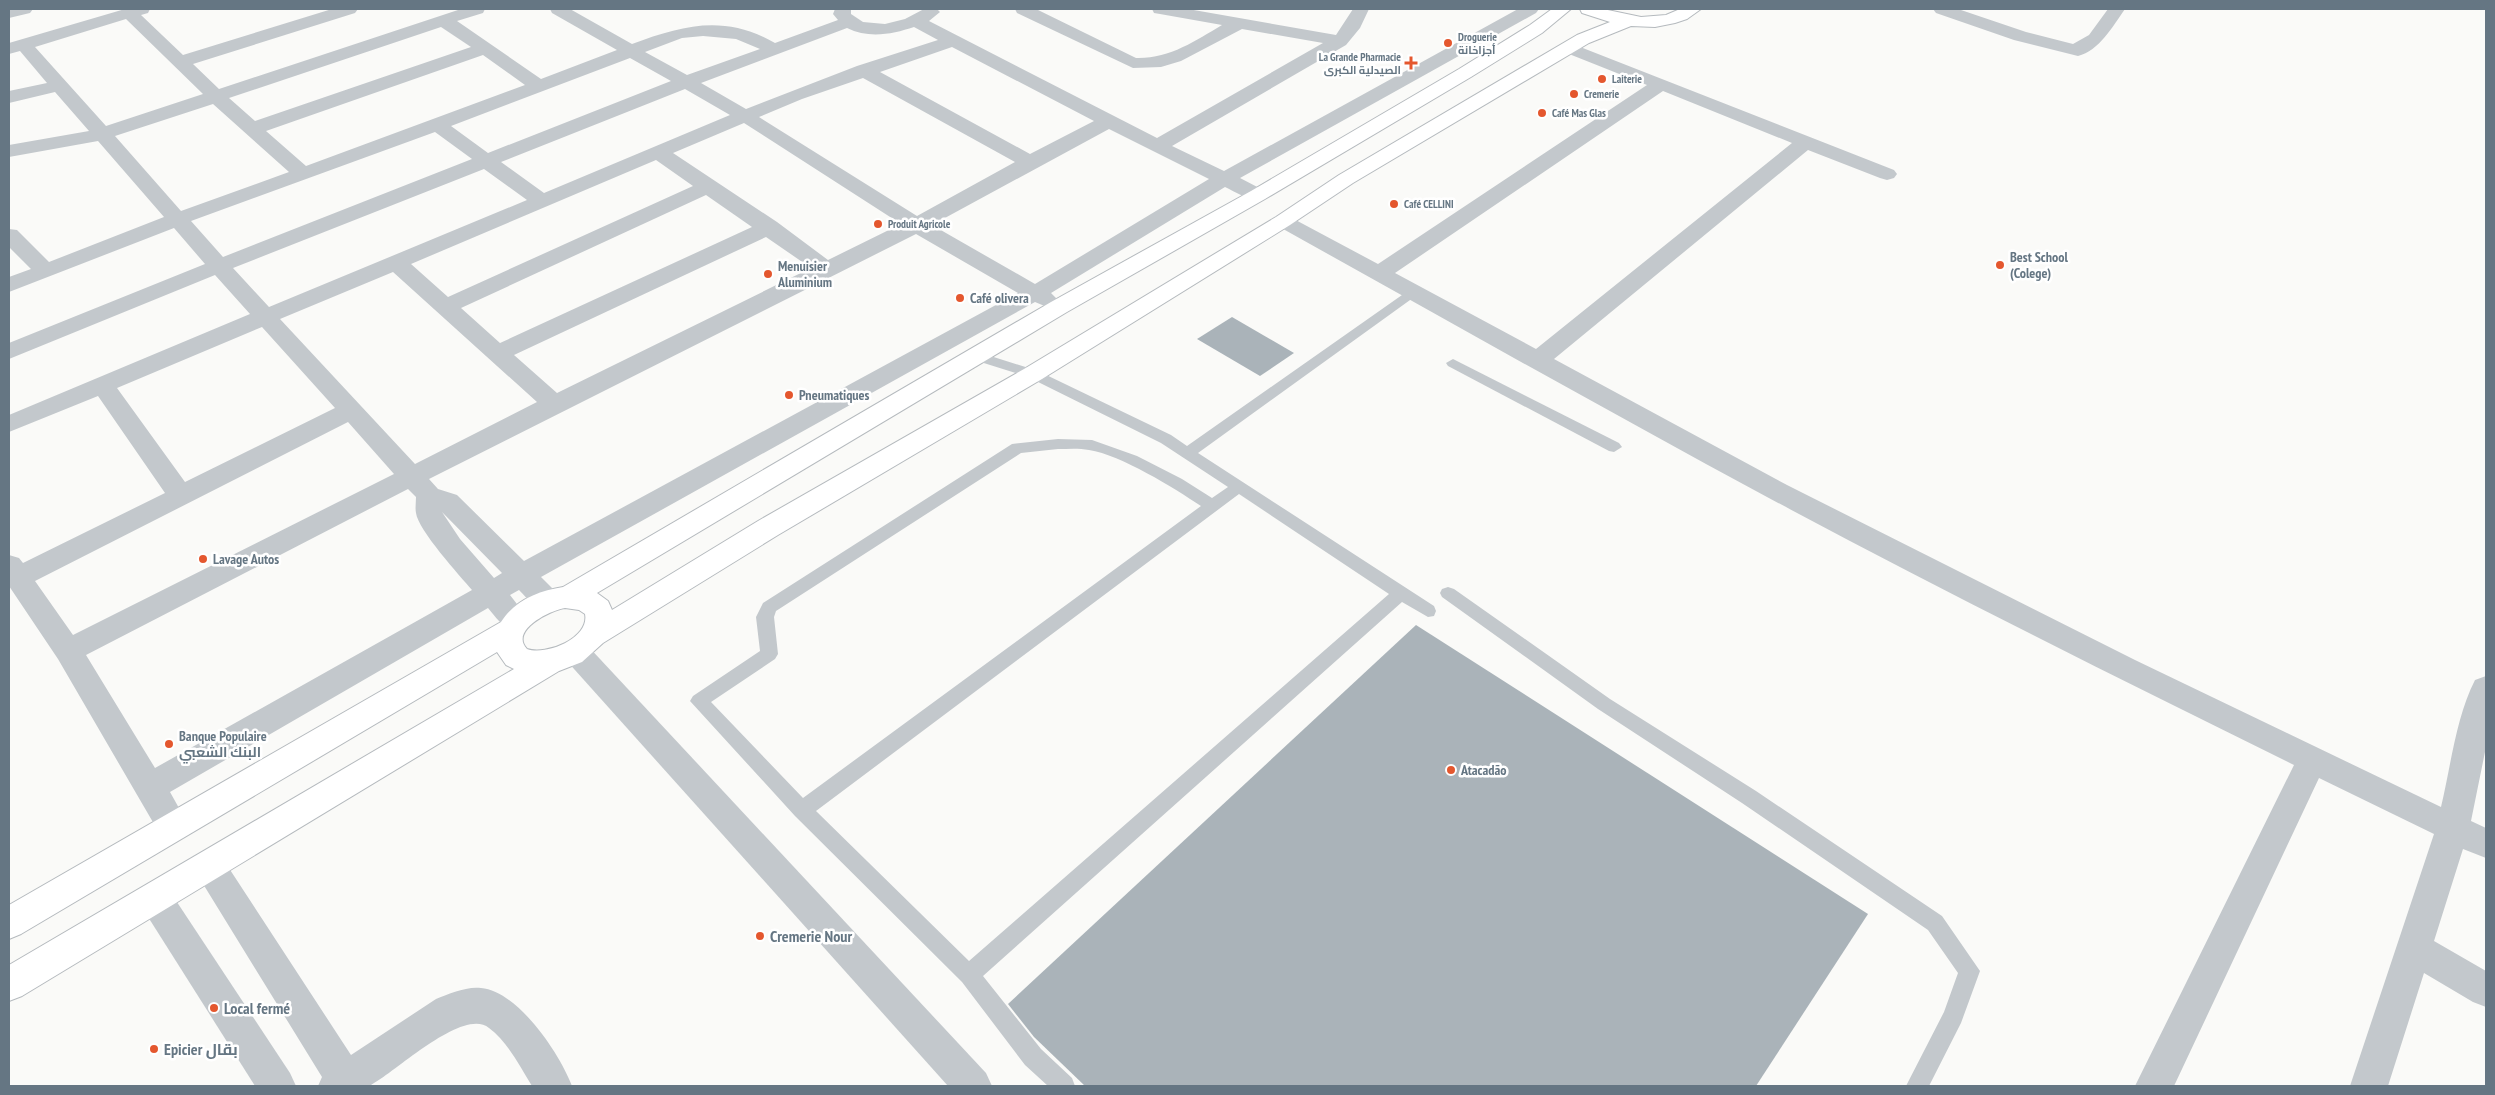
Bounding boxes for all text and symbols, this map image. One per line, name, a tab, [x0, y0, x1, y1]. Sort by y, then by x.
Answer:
place label: Droguerie أجزاخانة	[1458, 30, 1497, 57]
marker: Droguerie أجزاخانة	[1442, 37, 1454, 49]
place label: La Grande Pharmacie الصيدلية الكبرى	[1319, 50, 1401, 77]
marker: La Grande Pharmacie الصيدلية الكبرى	[1405, 57, 1417, 69]
place label: Laiterie	[1612, 72, 1642, 86]
marker: Laiterie	[1596, 73, 1608, 85]
place label: Cremerie	[1584, 87, 1620, 101]
marker: Cremerie	[1568, 88, 1580, 100]
place label: Café Mas Glas	[1552, 106, 1606, 120]
marker: Café Mas Glas	[1536, 107, 1548, 119]
place label: Café CELLINI	[1404, 197, 1454, 211]
marker: Café CELLINI	[1388, 198, 1400, 210]
place label: Produit Agricole	[888, 217, 951, 231]
marker: Produit Agricole	[872, 218, 884, 230]
place label: Best School (Colege)	[2010, 248, 2068, 282]
place label: Menuisier Aluminium	[777, 257, 832, 291]
marker: Best School (Colege)	[1994, 259, 2006, 271]
marker: Menuisier Aluminium	[762, 268, 774, 280]
place label: Café olivera	[970, 289, 1029, 307]
marker: Café olivera	[954, 292, 966, 304]
place label: Pneumatiques	[799, 386, 870, 404]
marker: Pneumatiques	[783, 389, 795, 401]
place label: Lavage Autos	[213, 550, 279, 568]
marker: Lavage Autos	[197, 553, 209, 565]
place label: Banque Populaire البنك الشعبي	[179, 727, 267, 764]
marker: Banque Populaire البنك الشعبي	[163, 738, 175, 750]
place label: Atacadão	[1460, 761, 1506, 779]
marker: Atacadão	[1445, 764, 1457, 776]
place label: Cremerie Nour	[770, 926, 852, 946]
marker: Cremerie Nour	[754, 930, 766, 942]
place label: Local fermé	[224, 998, 290, 1018]
marker: Local fermé	[208, 1002, 220, 1014]
place label: Epicier بقال	[164, 1039, 238, 1059]
marker: Epicier بقال	[148, 1043, 160, 1055]

